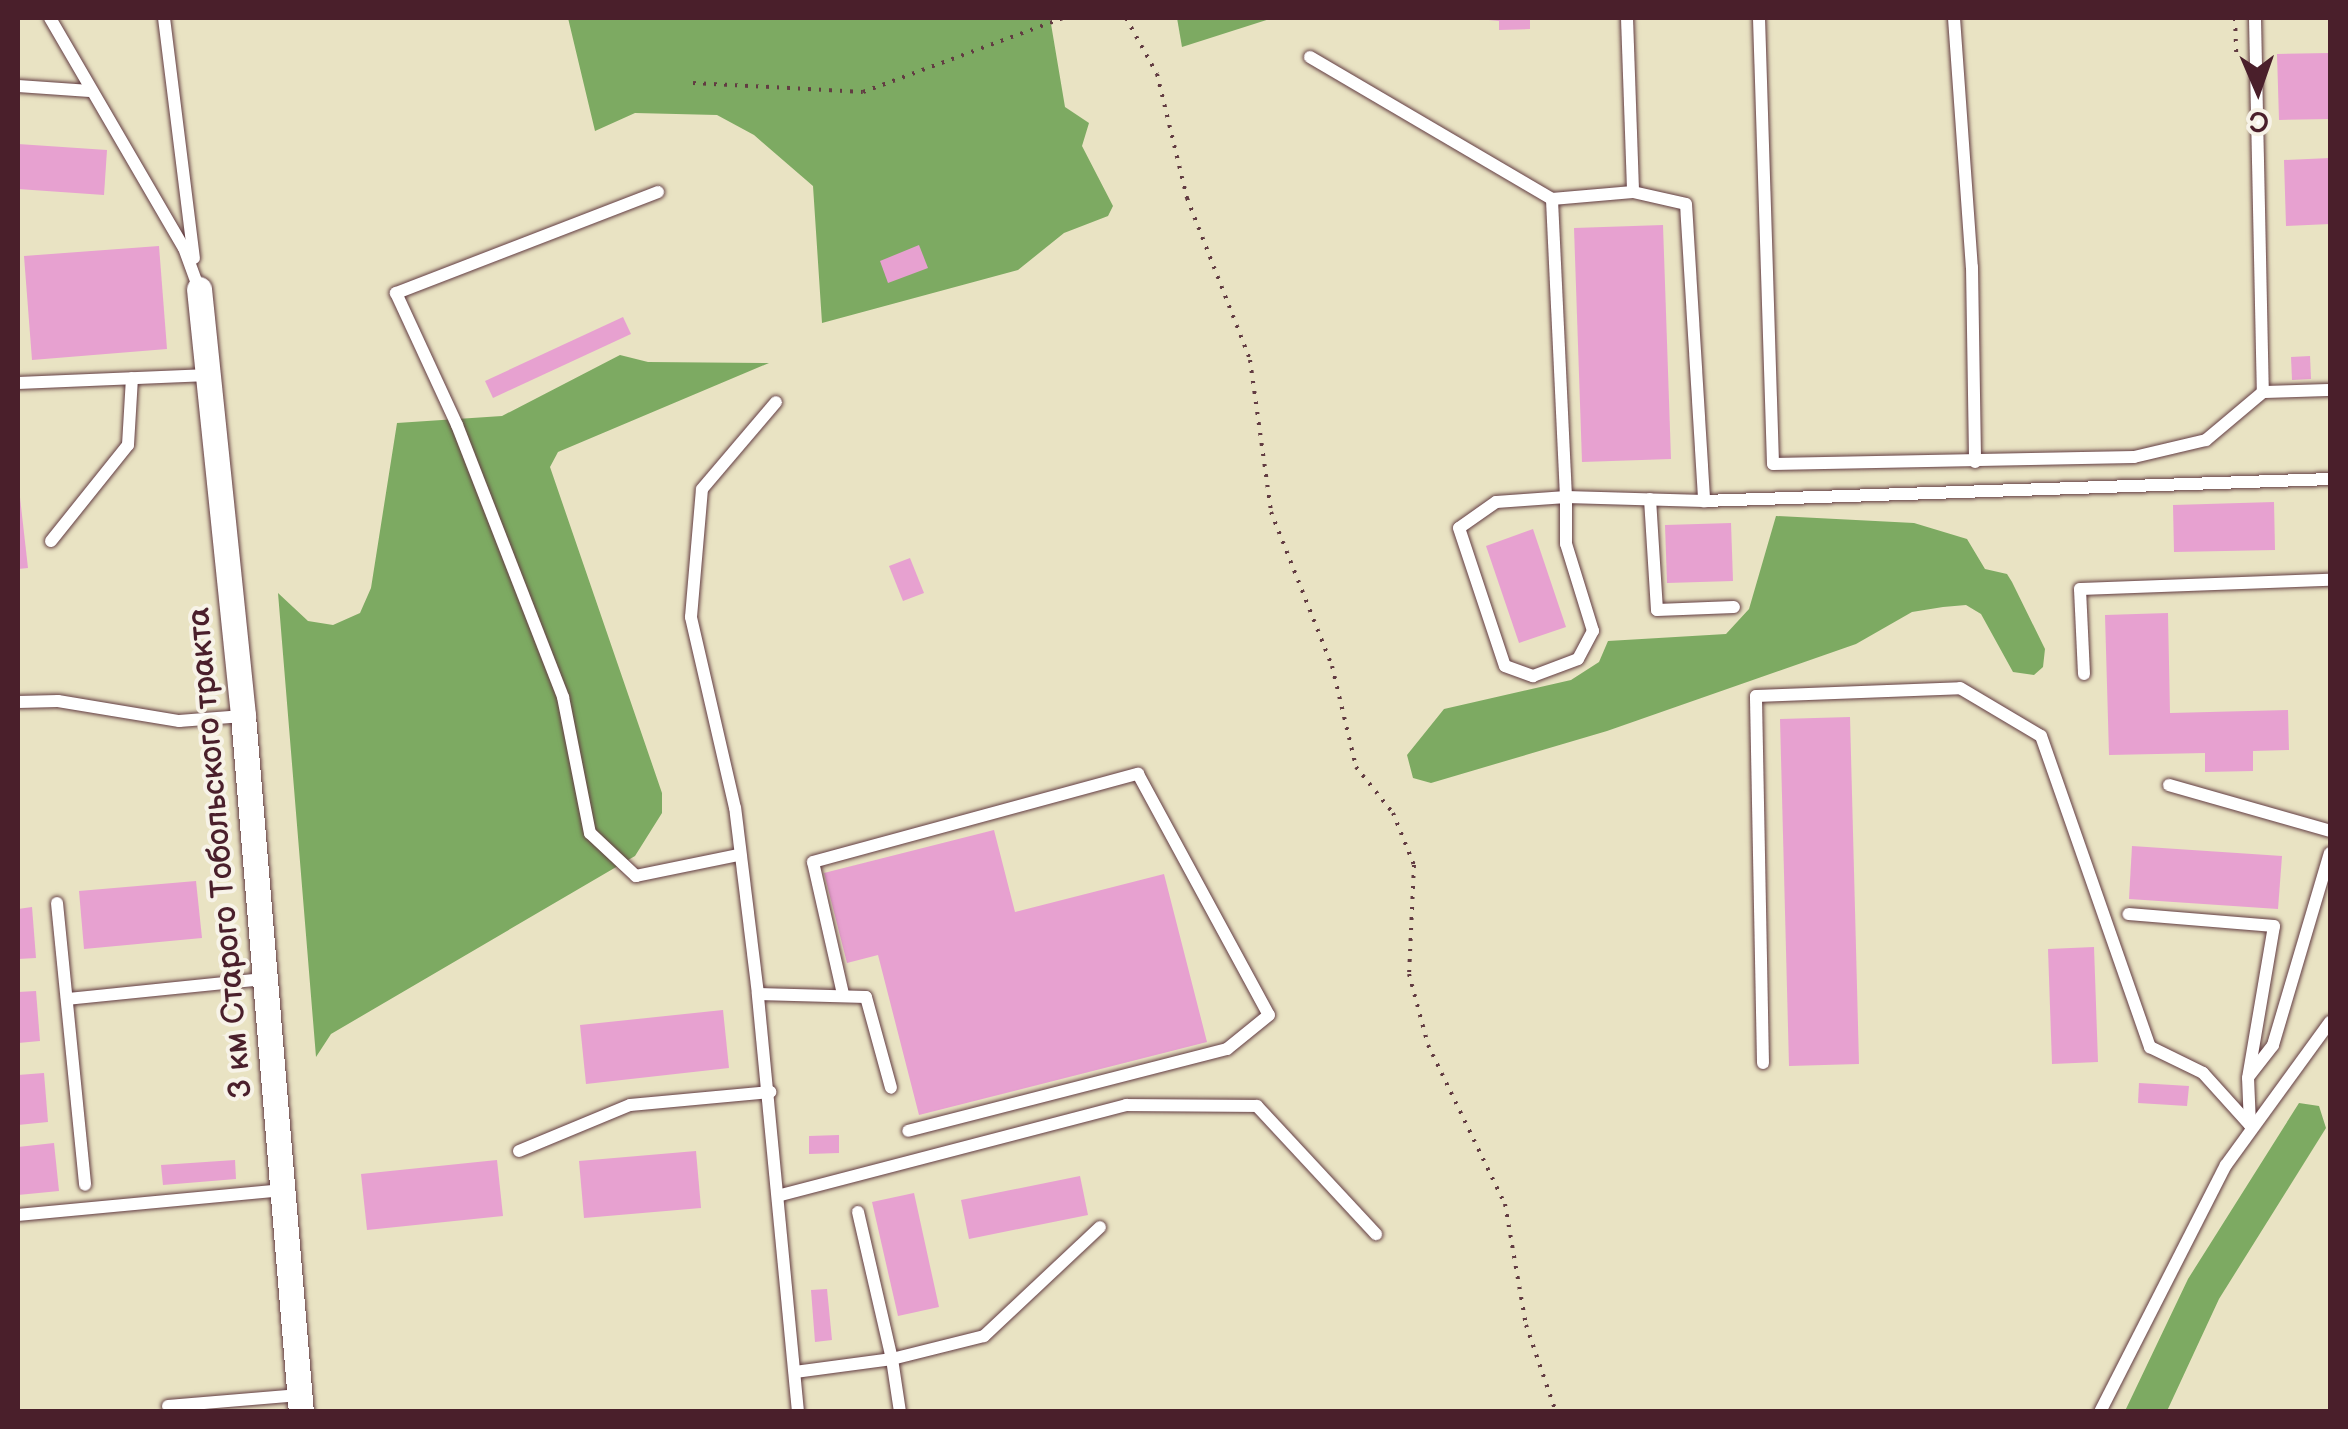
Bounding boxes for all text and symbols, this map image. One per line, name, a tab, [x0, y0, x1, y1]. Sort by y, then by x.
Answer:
north arrow	[2208, 40, 2308, 140]
text: С	[2249, 104, 2269, 137]
street label: 3 км Старого Тобольского тракта	[180, 606, 262, 1100]

